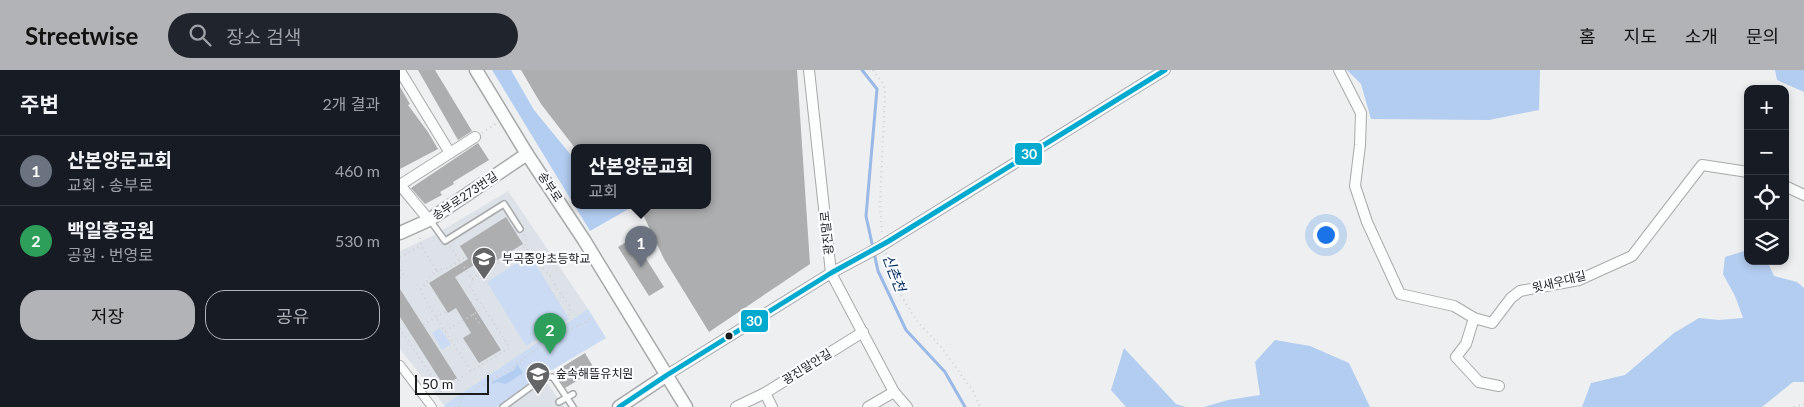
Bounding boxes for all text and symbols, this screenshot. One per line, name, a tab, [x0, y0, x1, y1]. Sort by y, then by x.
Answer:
search box	[168, 13, 518, 58]
text: Streetwise	[25, 21, 138, 50]
icon: search	[186, 21, 214, 49]
text: 장소 검색	[226, 25, 301, 48]
text: 홈	[1579, 25, 1596, 47]
text: 지도	[1624, 25, 1657, 47]
text: 소개	[1685, 25, 1718, 47]
text: 문의	[1746, 25, 1779, 47]
map controls	[1744, 85, 1789, 265]
button: +	[1744, 85, 1789, 130]
text: 주변	[20, 91, 59, 116]
text: 2개 결과	[322, 94, 380, 113]
button: −	[1744, 130, 1789, 175]
line badge: 30	[1014, 142, 1043, 166]
popup	[571, 144, 711, 209]
text: 30	[1021, 145, 1037, 162]
text: 산본양문교회	[67, 148, 172, 171]
text: 산본양문교회	[589, 154, 693, 177]
text: 1	[31, 161, 41, 180]
text: 460 m	[335, 161, 380, 180]
street label: 송부로273번길	[429, 168, 500, 223]
street label: 송부로	[535, 169, 566, 205]
text: 교회 · 송부로	[67, 175, 153, 194]
button: locate	[1744, 175, 1789, 220]
text: 교회	[589, 181, 618, 200]
street label: 광진말로	[817, 210, 836, 256]
text: 백일홍공원	[67, 218, 154, 241]
button: layers	[1744, 220, 1789, 265]
your location	[1313, 222, 1339, 248]
pin: 1	[625, 226, 657, 267]
text: 2	[31, 231, 41, 250]
text: 530 m	[335, 231, 380, 250]
text: 공원 · 번영로	[67, 245, 153, 264]
school or university icon: 부곡중앙초등학교	[471, 246, 497, 280]
place label: 부곡중앙초등학교	[502, 251, 590, 266]
water label: 신촌천	[880, 252, 910, 295]
street label: 윗새우대길	[1530, 268, 1587, 295]
button: 저장	[20, 290, 195, 340]
button: 공유	[205, 290, 380, 340]
line badge: 30	[740, 309, 769, 333]
text: 30	[746, 312, 762, 329]
pin: 2	[534, 313, 566, 354]
unlabelled marker	[724, 331, 734, 341]
street label: 광진말안길	[779, 346, 834, 388]
school or university icon: 숲속해뜰유치원	[525, 361, 551, 395]
place label: 숲속해뜰유치원	[556, 366, 633, 381]
scale bar	[415, 372, 489, 395]
text: 50 m	[422, 375, 453, 392]

